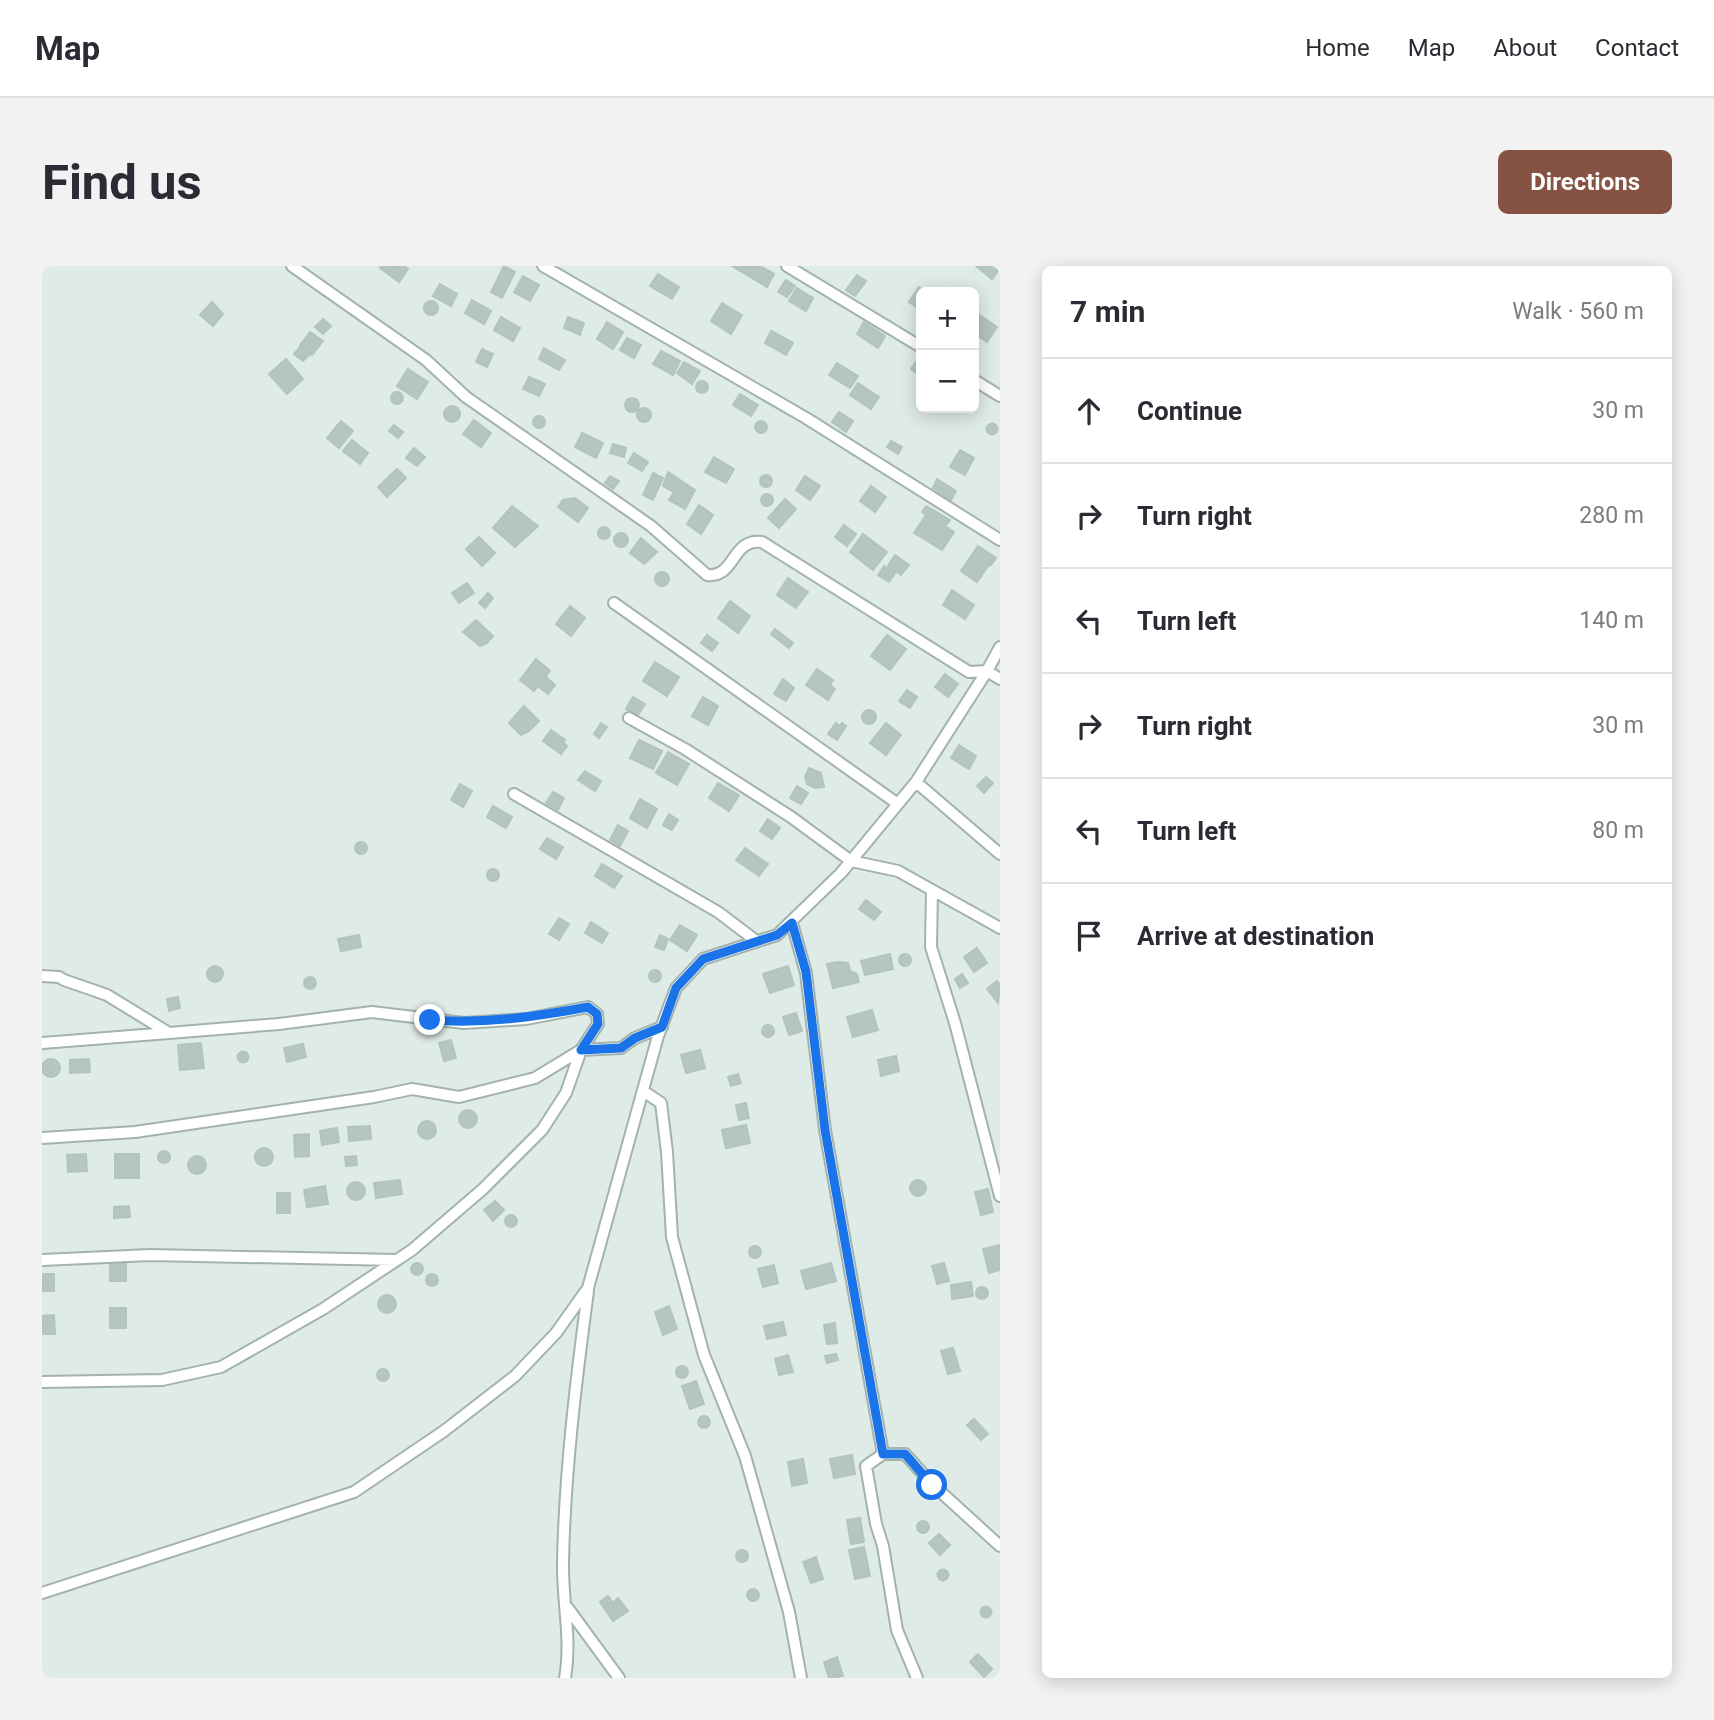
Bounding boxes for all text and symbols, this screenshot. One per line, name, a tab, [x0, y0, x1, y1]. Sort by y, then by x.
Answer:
text: Map	[35, 29, 100, 68]
text: Home	[1305, 34, 1370, 62]
text: Map	[1408, 34, 1455, 62]
text: About	[1493, 34, 1557, 62]
text: Contact	[1595, 34, 1679, 62]
button: Directions	[1498, 150, 1672, 214]
text: Find us	[42, 154, 202, 211]
map controls	[916, 287, 979, 413]
button: +	[916, 287, 979, 350]
text: 7 min	[1070, 294, 1145, 329]
text: Walk · 560 m	[1512, 298, 1644, 325]
button: −	[916, 350, 979, 413]
icon: ahead	[1070, 392, 1108, 430]
text: Continue	[1137, 396, 1242, 426]
text: 30 m	[1592, 397, 1644, 424]
icon: right	[1070, 497, 1108, 535]
text: Turn right	[1137, 501, 1252, 531]
text: 280 m	[1579, 502, 1644, 529]
icon: left	[1070, 602, 1108, 640]
text: Turn left	[1137, 606, 1236, 636]
text: 140 m	[1579, 607, 1644, 634]
icon: right	[1070, 707, 1108, 745]
text: Turn right	[1137, 711, 1252, 741]
text: 30 m	[1592, 712, 1644, 739]
icon: left	[1070, 812, 1108, 850]
text: Turn left	[1137, 816, 1236, 846]
text: 80 m	[1592, 817, 1644, 844]
icon: arrive	[1070, 917, 1108, 955]
text: Arrive at destination	[1137, 921, 1374, 951]
route end	[414, 1004, 445, 1035]
route start	[916, 1469, 947, 1500]

